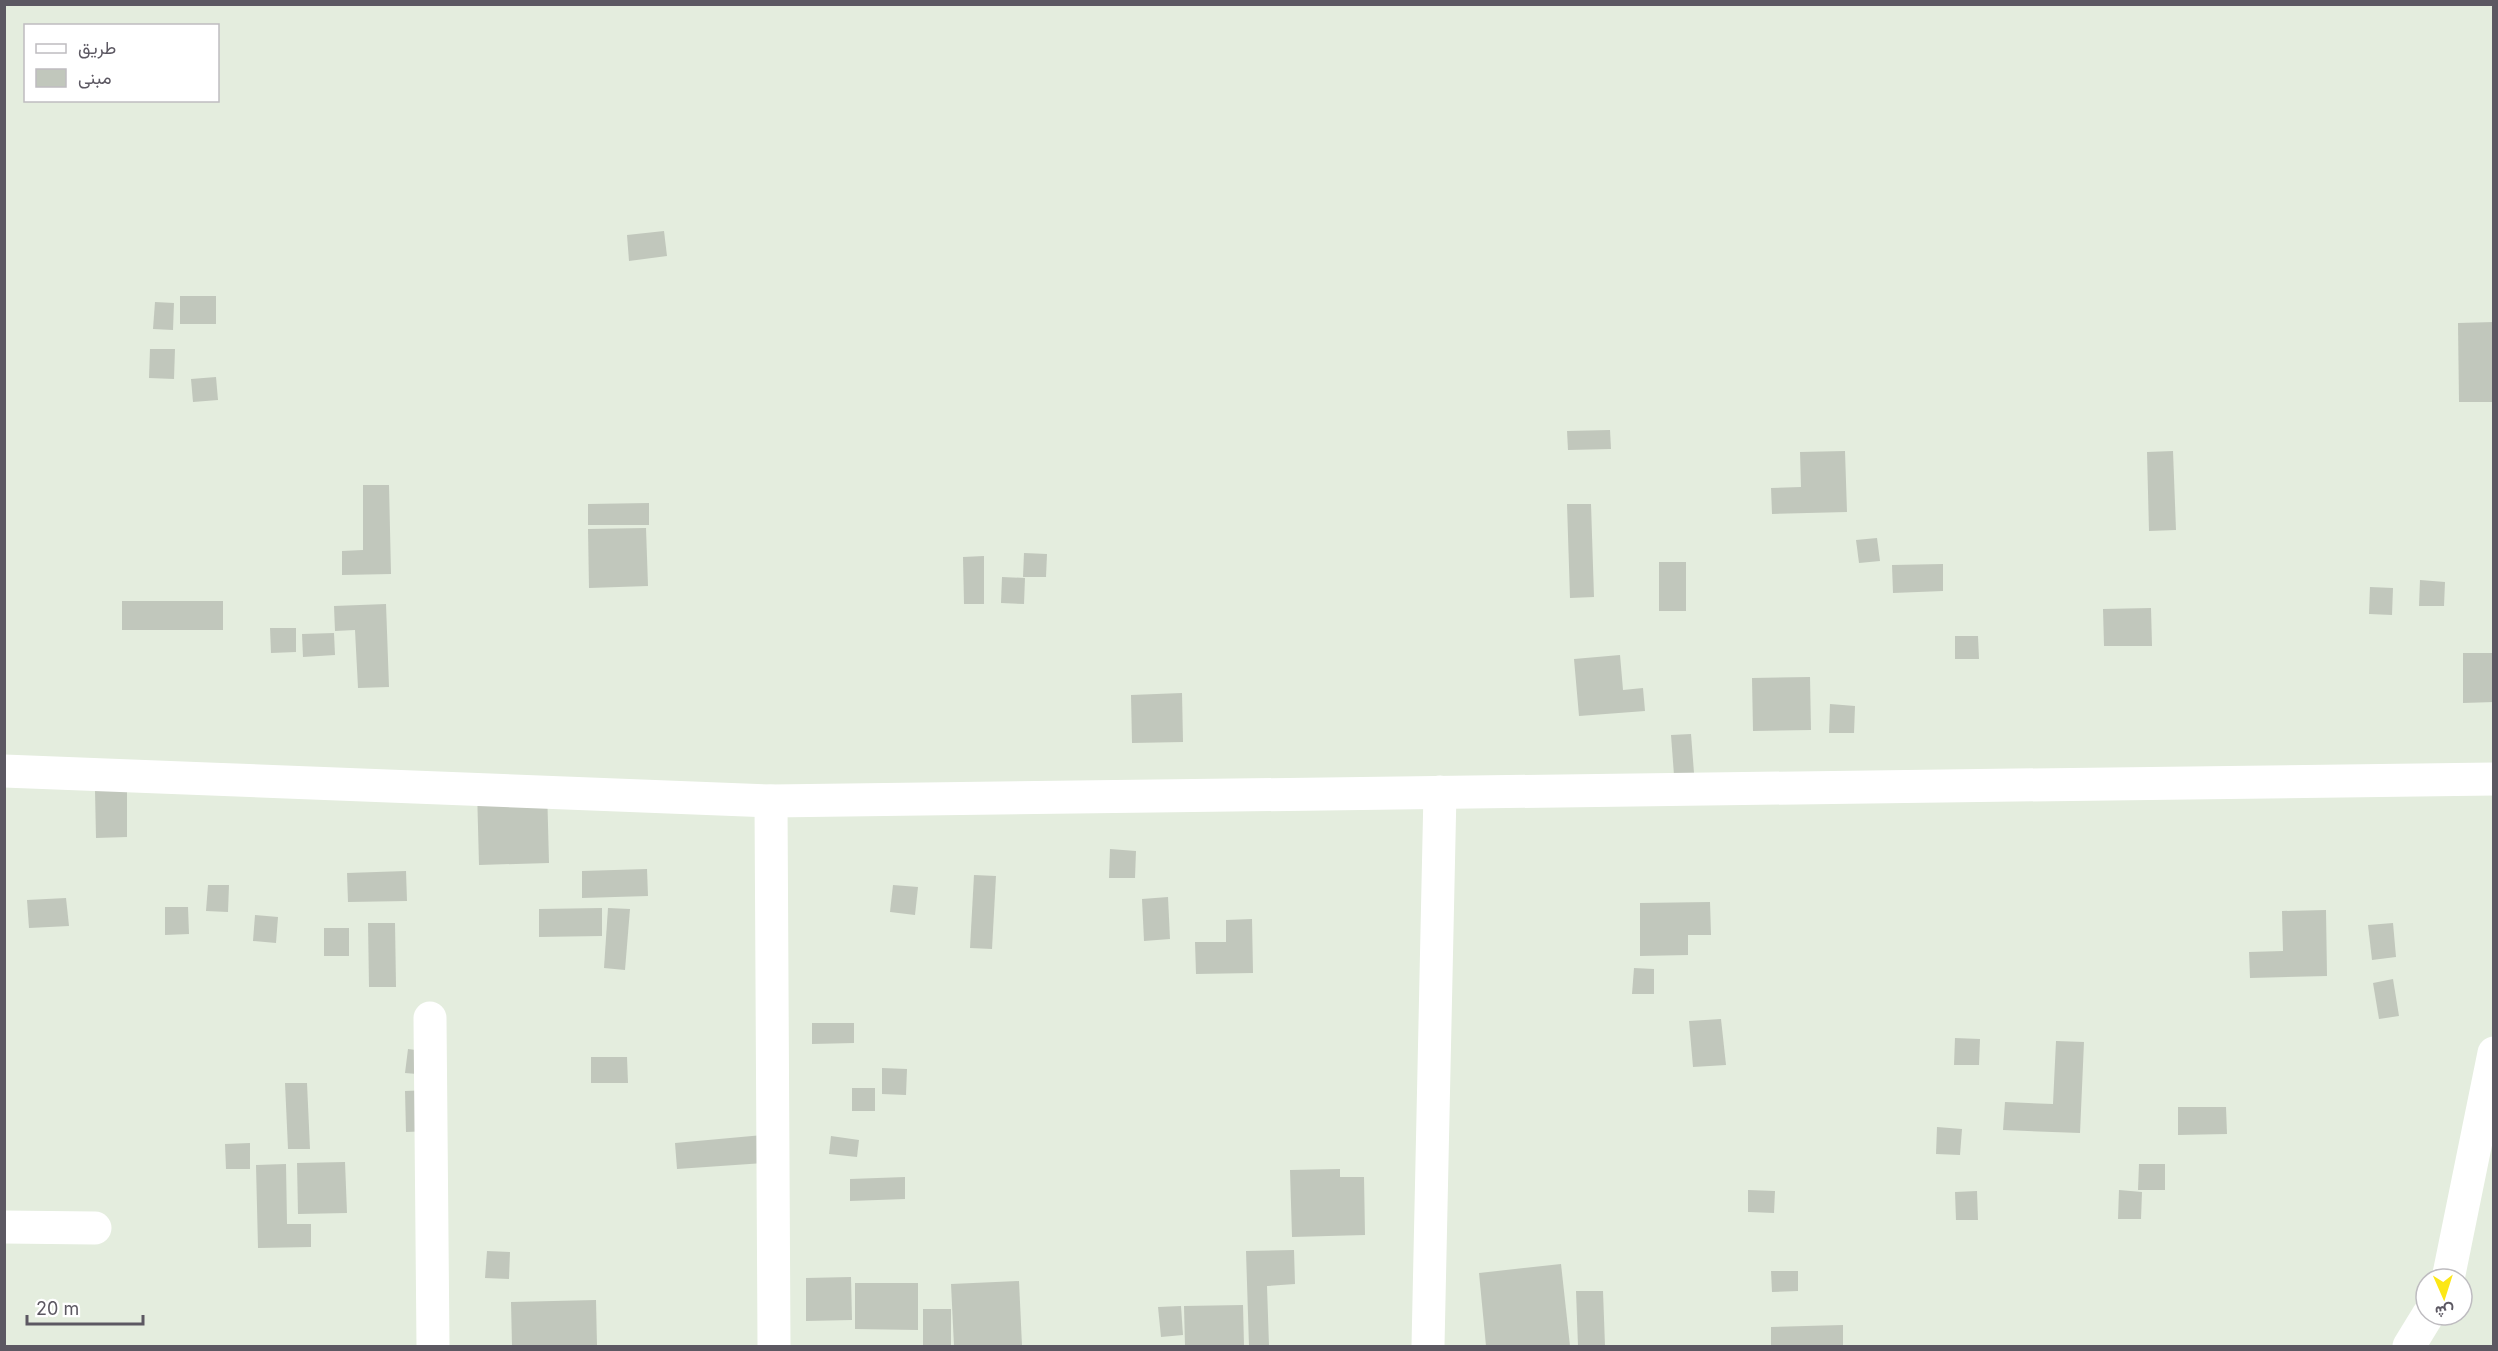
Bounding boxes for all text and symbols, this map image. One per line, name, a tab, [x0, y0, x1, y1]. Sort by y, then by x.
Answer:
legend	[24, 24, 219, 102]
text: طريق	[78, 37, 116, 59]
text: مبنى	[78, 67, 112, 89]
north arrow	[2414, 1267, 2474, 1327]
scale bar	[27, 1288, 142, 1326]
text: 20 m	[36, 1298, 79, 1319]
text: ش	[2435, 1301, 2455, 1322]

